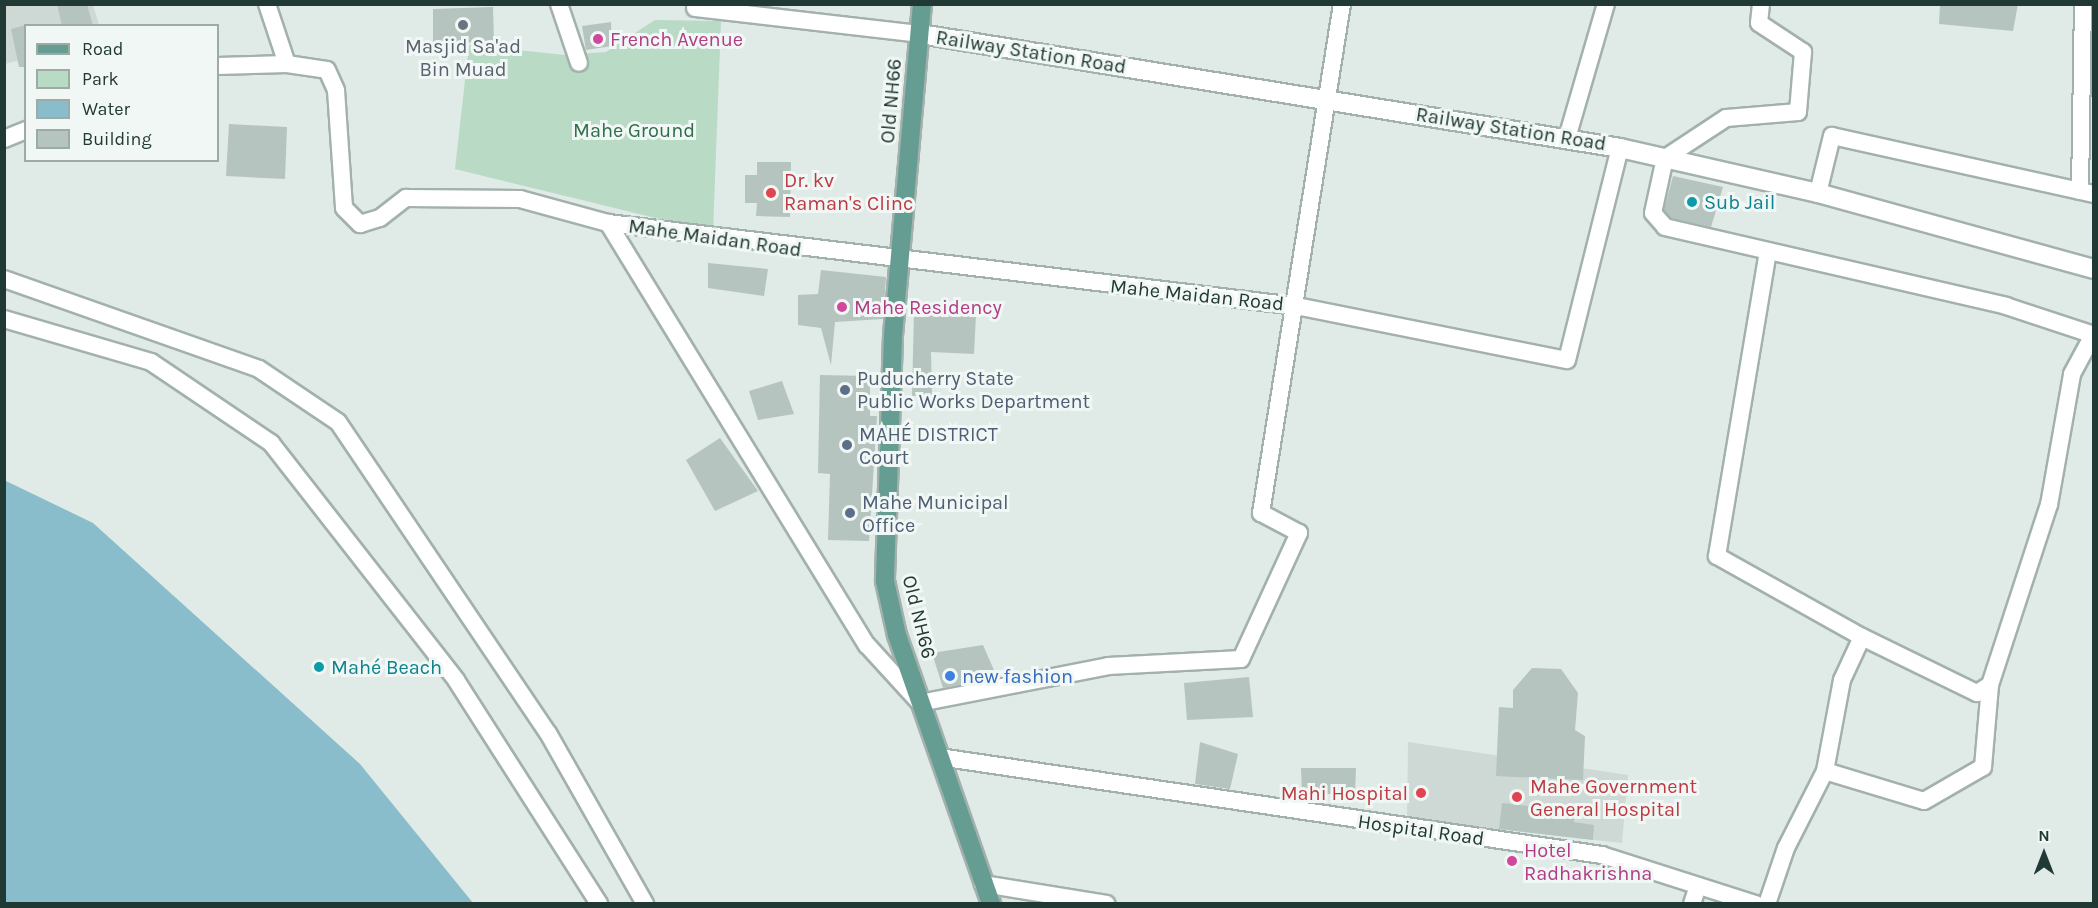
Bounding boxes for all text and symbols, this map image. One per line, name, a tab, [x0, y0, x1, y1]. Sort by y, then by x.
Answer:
marker: Masjid Sa'ad Bin Muad	[456, 18, 470, 32]
legend	[24, 24, 219, 162]
street label: Railway Station Road	[934, 25, 1128, 79]
place label: French Avenue	[610, 27, 743, 51]
marker: French Avenue	[591, 32, 605, 46]
place label: Masjid Sa'ad Bin Muad	[405, 35, 521, 82]
text: Road	[82, 38, 123, 60]
street label: Old NH66	[875, 58, 907, 144]
text: Park	[82, 68, 119, 90]
text: Water	[82, 98, 130, 120]
street label: Railway Station Road	[1414, 102, 1608, 156]
park label: Mahe Ground	[573, 118, 695, 142]
text: Building	[82, 128, 152, 150]
place label: Dr. kv Raman's Clinc	[784, 169, 913, 216]
marker: Dr. kv Raman's Clinc	[762, 184, 780, 202]
place label: Sub Jail	[1704, 190, 1775, 214]
marker: Sub Jail	[1685, 195, 1699, 209]
street label: Mahe Maidan Road	[627, 214, 803, 262]
street label: Mahe Maidan Road	[1109, 274, 1285, 316]
place label: Mahe Residency	[854, 295, 1002, 319]
marker: Mahe Residency	[835, 300, 849, 314]
place label: Puducherry State Public Works Department	[857, 366, 1090, 413]
marker: Puducherry State Public Works Department	[838, 383, 852, 397]
place label: MAHÉ DISTRICT Court	[859, 422, 998, 469]
marker: MAHÉ DISTRICT Court	[840, 438, 854, 452]
place label: Mahe Municipal Office	[862, 490, 1009, 537]
marker: Mahe Municipal Office	[843, 506, 857, 520]
street label: Old NH66	[897, 573, 941, 661]
place label: Mahé Beach	[331, 655, 442, 679]
marker: Mahé Beach	[312, 660, 326, 674]
place label: new fashion	[962, 664, 1073, 688]
marker: new fashion	[943, 669, 957, 683]
place label: Mahe Government General Hospital	[1530, 774, 1697, 821]
place label: Mahi Hospital	[1281, 781, 1408, 805]
marker: Mahi Hospital	[1412, 784, 1430, 802]
marker: Mahe Government General Hospital	[1508, 788, 1526, 806]
street label: Hospital Road	[1356, 809, 1486, 851]
north arrow	[2014, 824, 2074, 884]
text: N	[2038, 826, 2050, 845]
place label: Hotel Radhakrishna	[1524, 838, 1652, 885]
marker: Hotel Radhakrishna	[1505, 854, 1519, 868]

